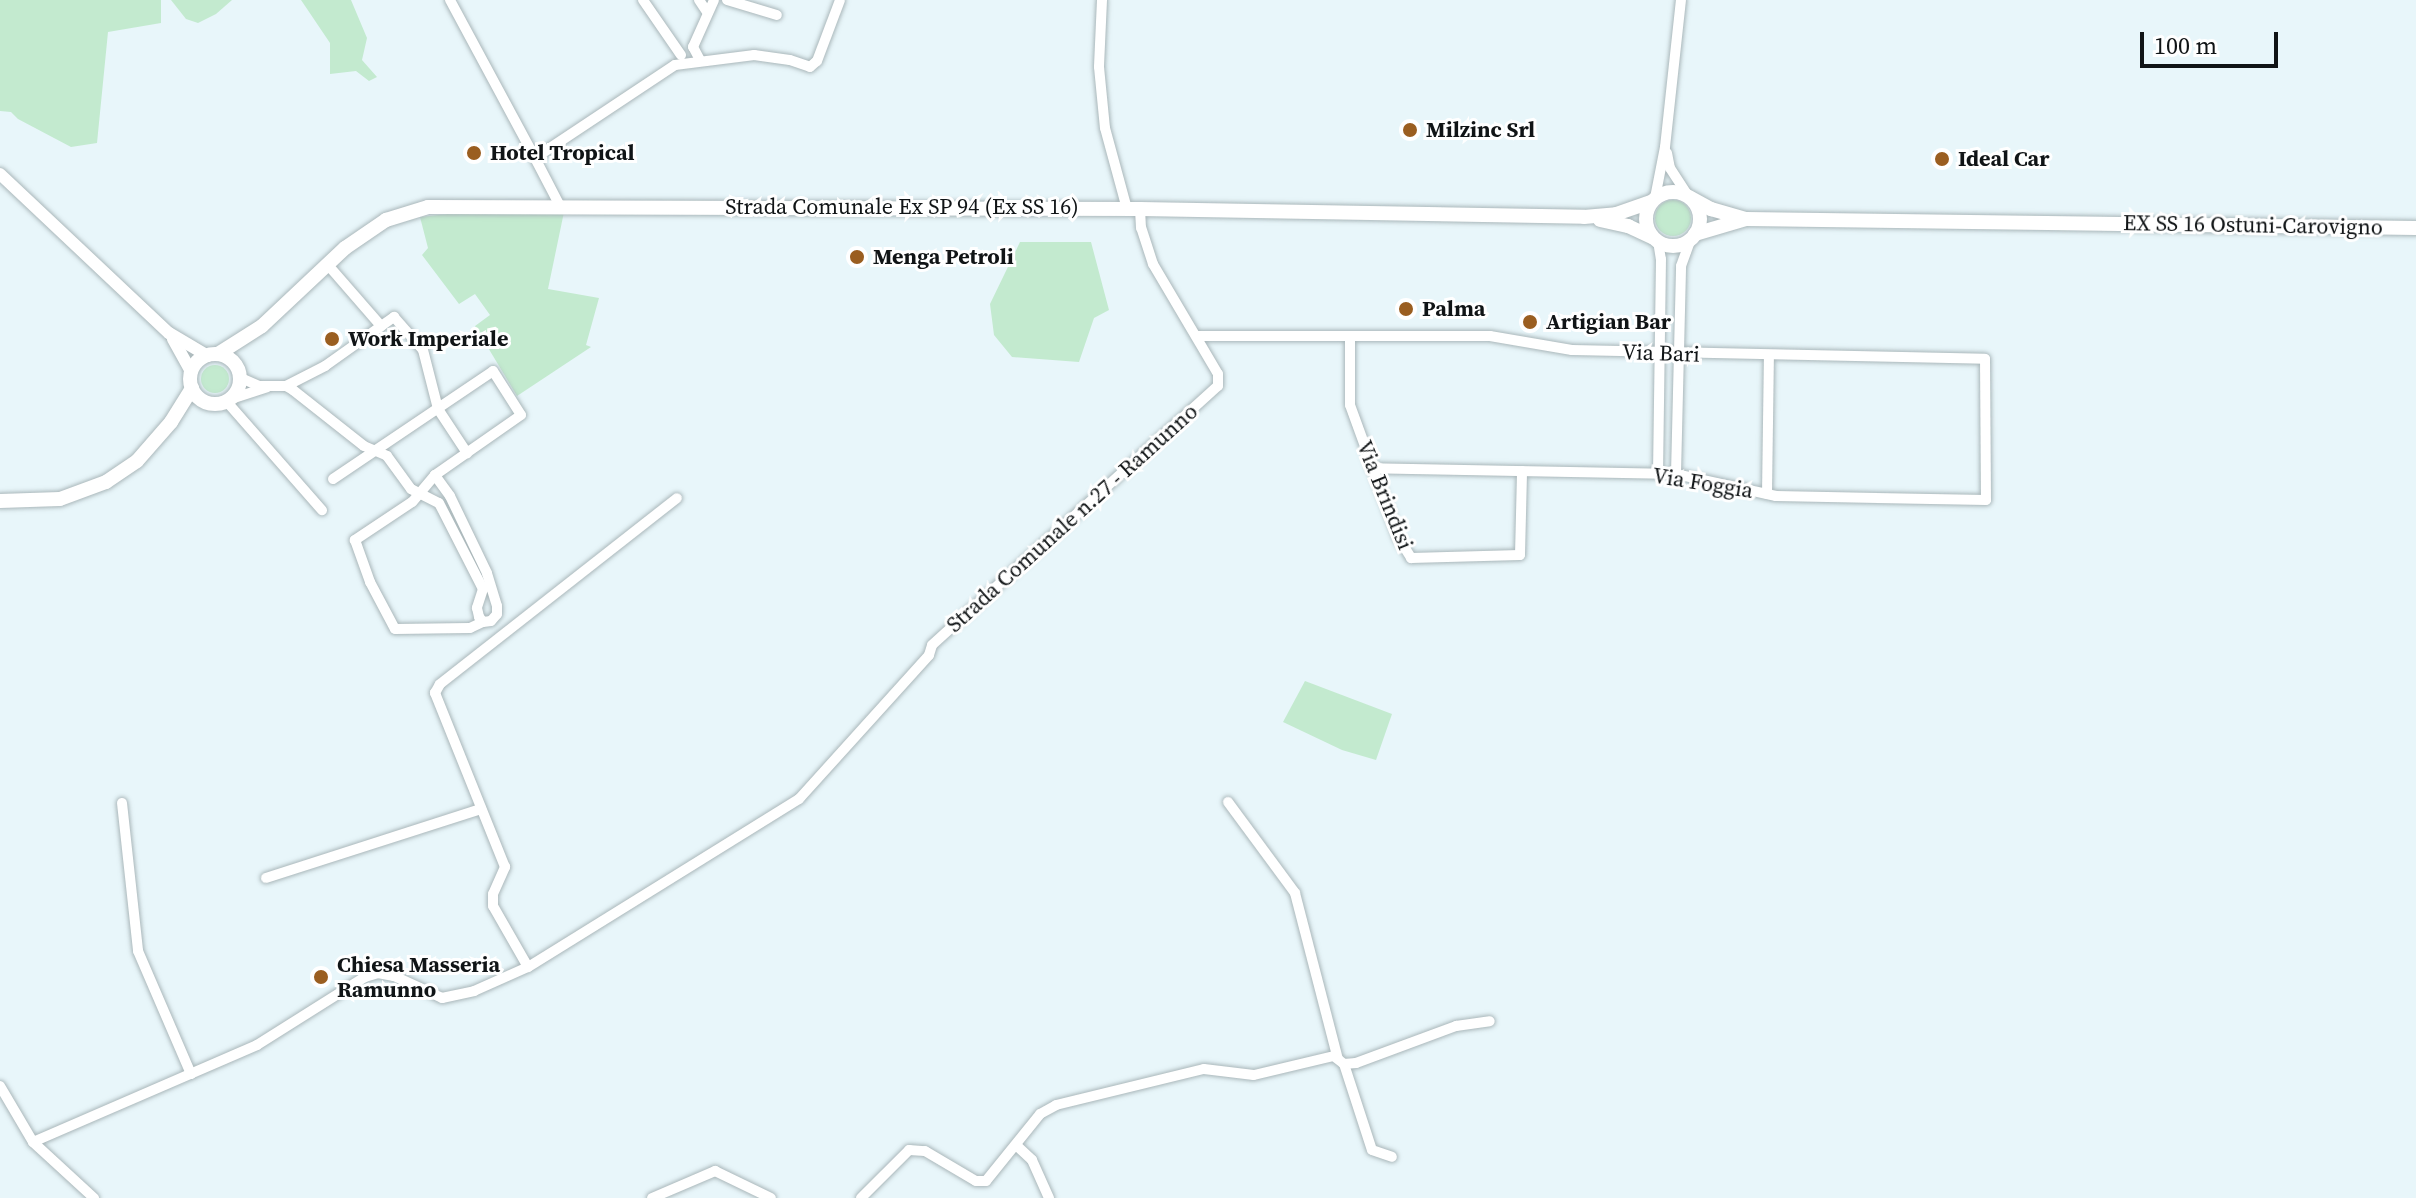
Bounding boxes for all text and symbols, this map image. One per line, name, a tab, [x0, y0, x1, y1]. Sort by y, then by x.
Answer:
scale bar	[2144, 16, 2282, 66]
text: 100 m	[2154, 29, 2217, 62]
place label: Milzinc Srl	[1426, 117, 1535, 143]
marker: Milzinc Srl	[1401, 121, 1419, 139]
place label: Hotel Tropical	[490, 140, 635, 166]
marker: Hotel Tropical	[465, 144, 483, 162]
place label: Ideal Car	[1958, 146, 2049, 172]
marker: Ideal Car	[1933, 150, 1951, 168]
street label: Strada Comunale Ex SP 94 (Ex SS 16)	[725, 194, 1079, 220]
street label: EX SS 16 Ostuni-Carovigno	[2123, 210, 2383, 240]
place label: Menga Petroli	[873, 244, 1014, 270]
marker: Menga Petroli	[848, 248, 866, 266]
place label: Palma	[1422, 296, 1485, 322]
marker: Palma	[1397, 300, 1415, 318]
place label: Artigian Bar	[1546, 309, 1671, 335]
marker: Artigian Bar	[1521, 313, 1539, 331]
place label: Work Imperiale	[348, 326, 508, 352]
marker: Work Imperiale	[323, 330, 341, 348]
street label: Via Bari	[1622, 338, 1700, 368]
street label: Strada Comunale n.27 - Ramunno	[941, 398, 1203, 638]
street label: Via Brindisi	[1351, 437, 1419, 553]
street label: Via Foggia	[1651, 462, 1755, 504]
place label: Chiesa Masseria Ramunno	[337, 951, 500, 1002]
marker: Chiesa Masseria Ramunno	[312, 968, 330, 986]

